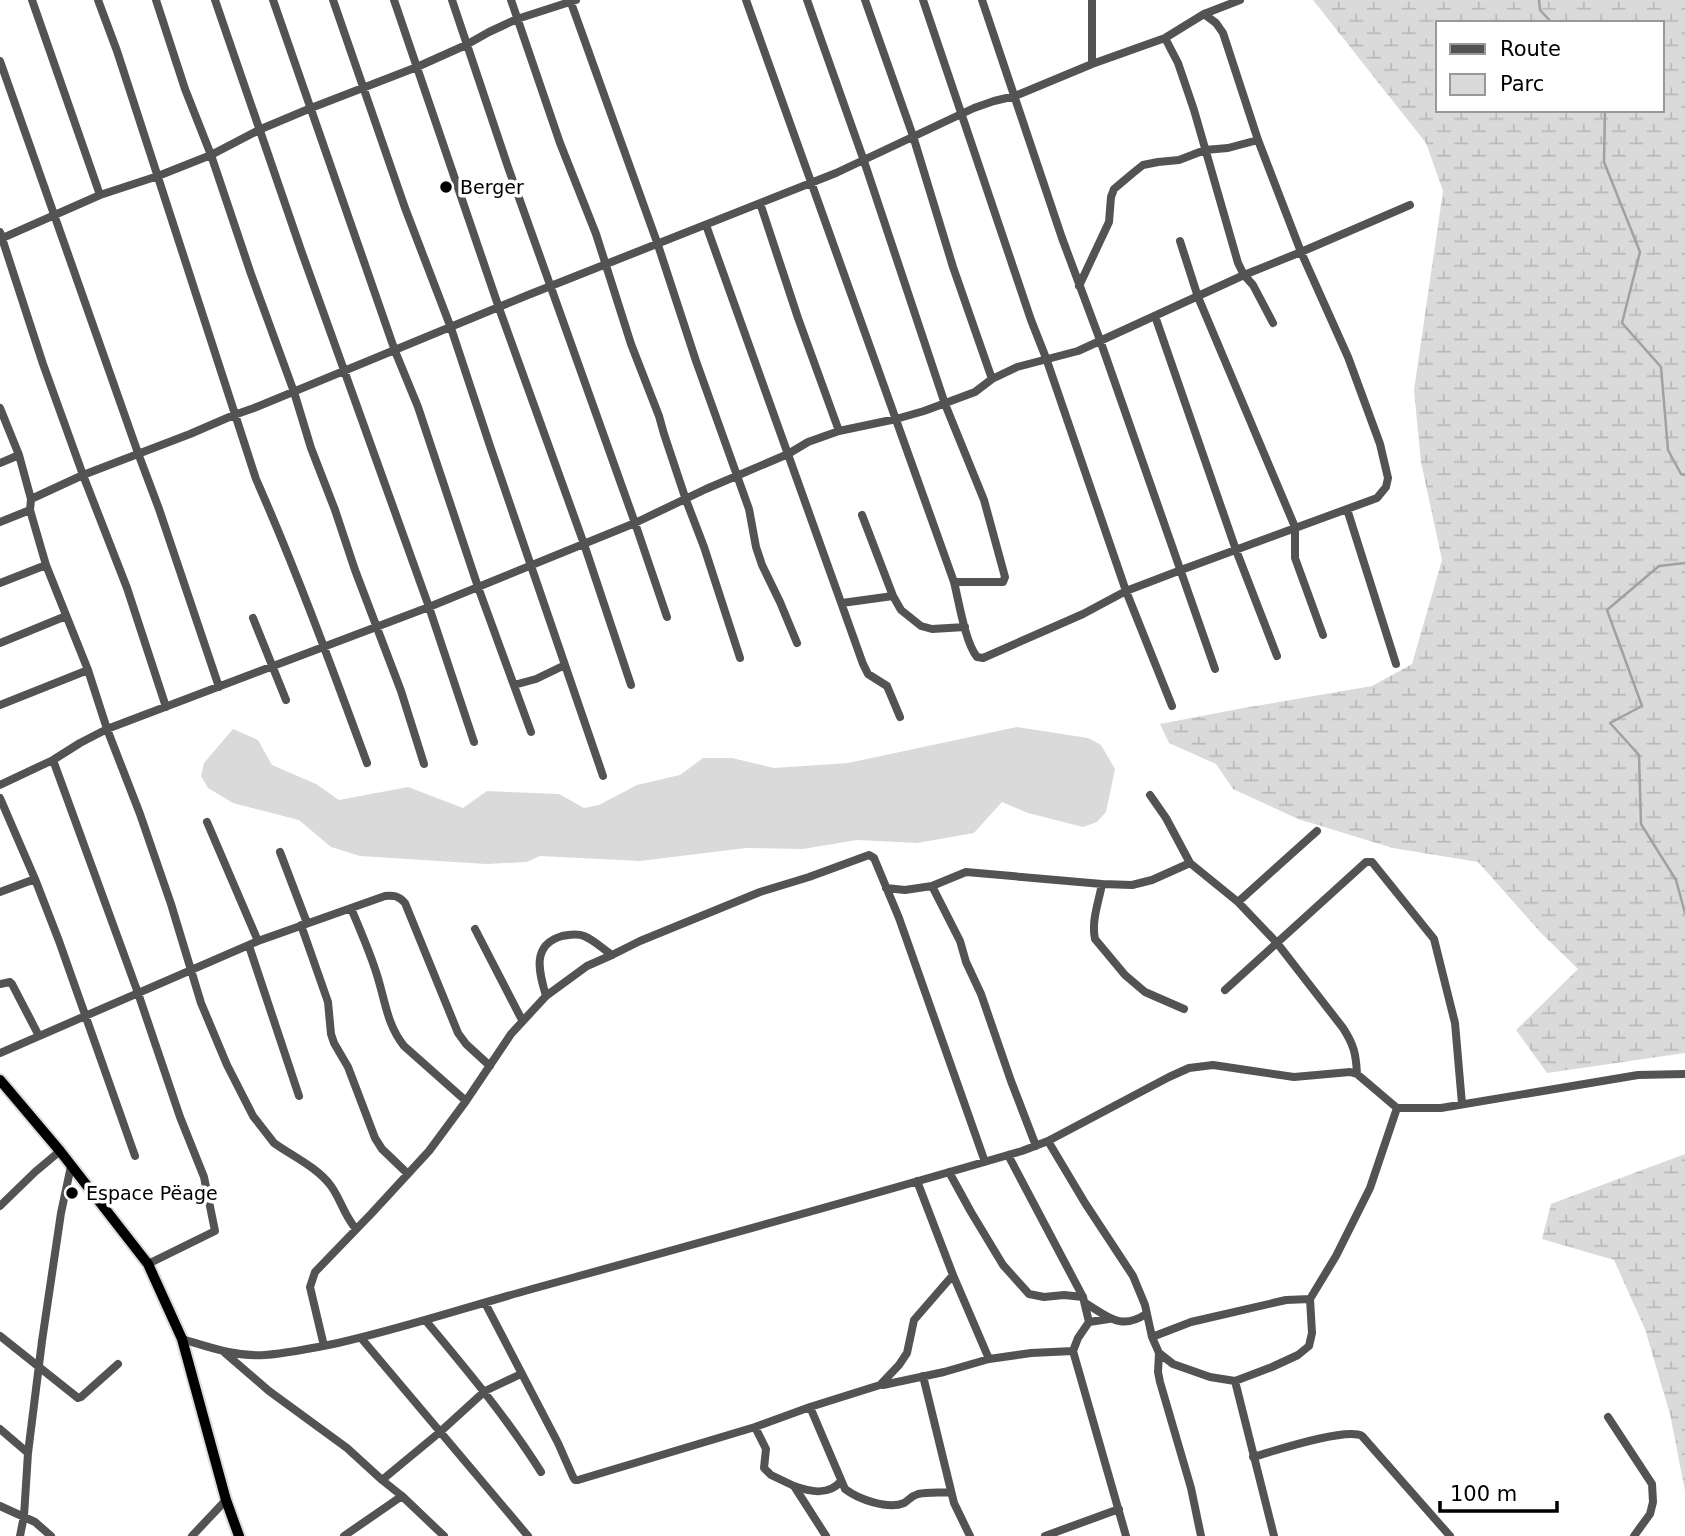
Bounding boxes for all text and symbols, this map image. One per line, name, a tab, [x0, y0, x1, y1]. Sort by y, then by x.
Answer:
legend	[1436, 21, 1664, 112]
text: Route	[1500, 37, 1561, 61]
text: Parc	[1500, 72, 1544, 96]
place label: Berger	[460, 176, 524, 198]
marker: Berger	[438, 179, 454, 195]
place label: Espace Pëage	[86, 1182, 218, 1204]
marker: Espace Pëage	[64, 1185, 80, 1201]
scale bar	[1440, 1470, 1557, 1514]
text: 100 m	[1450, 1482, 1517, 1506]

